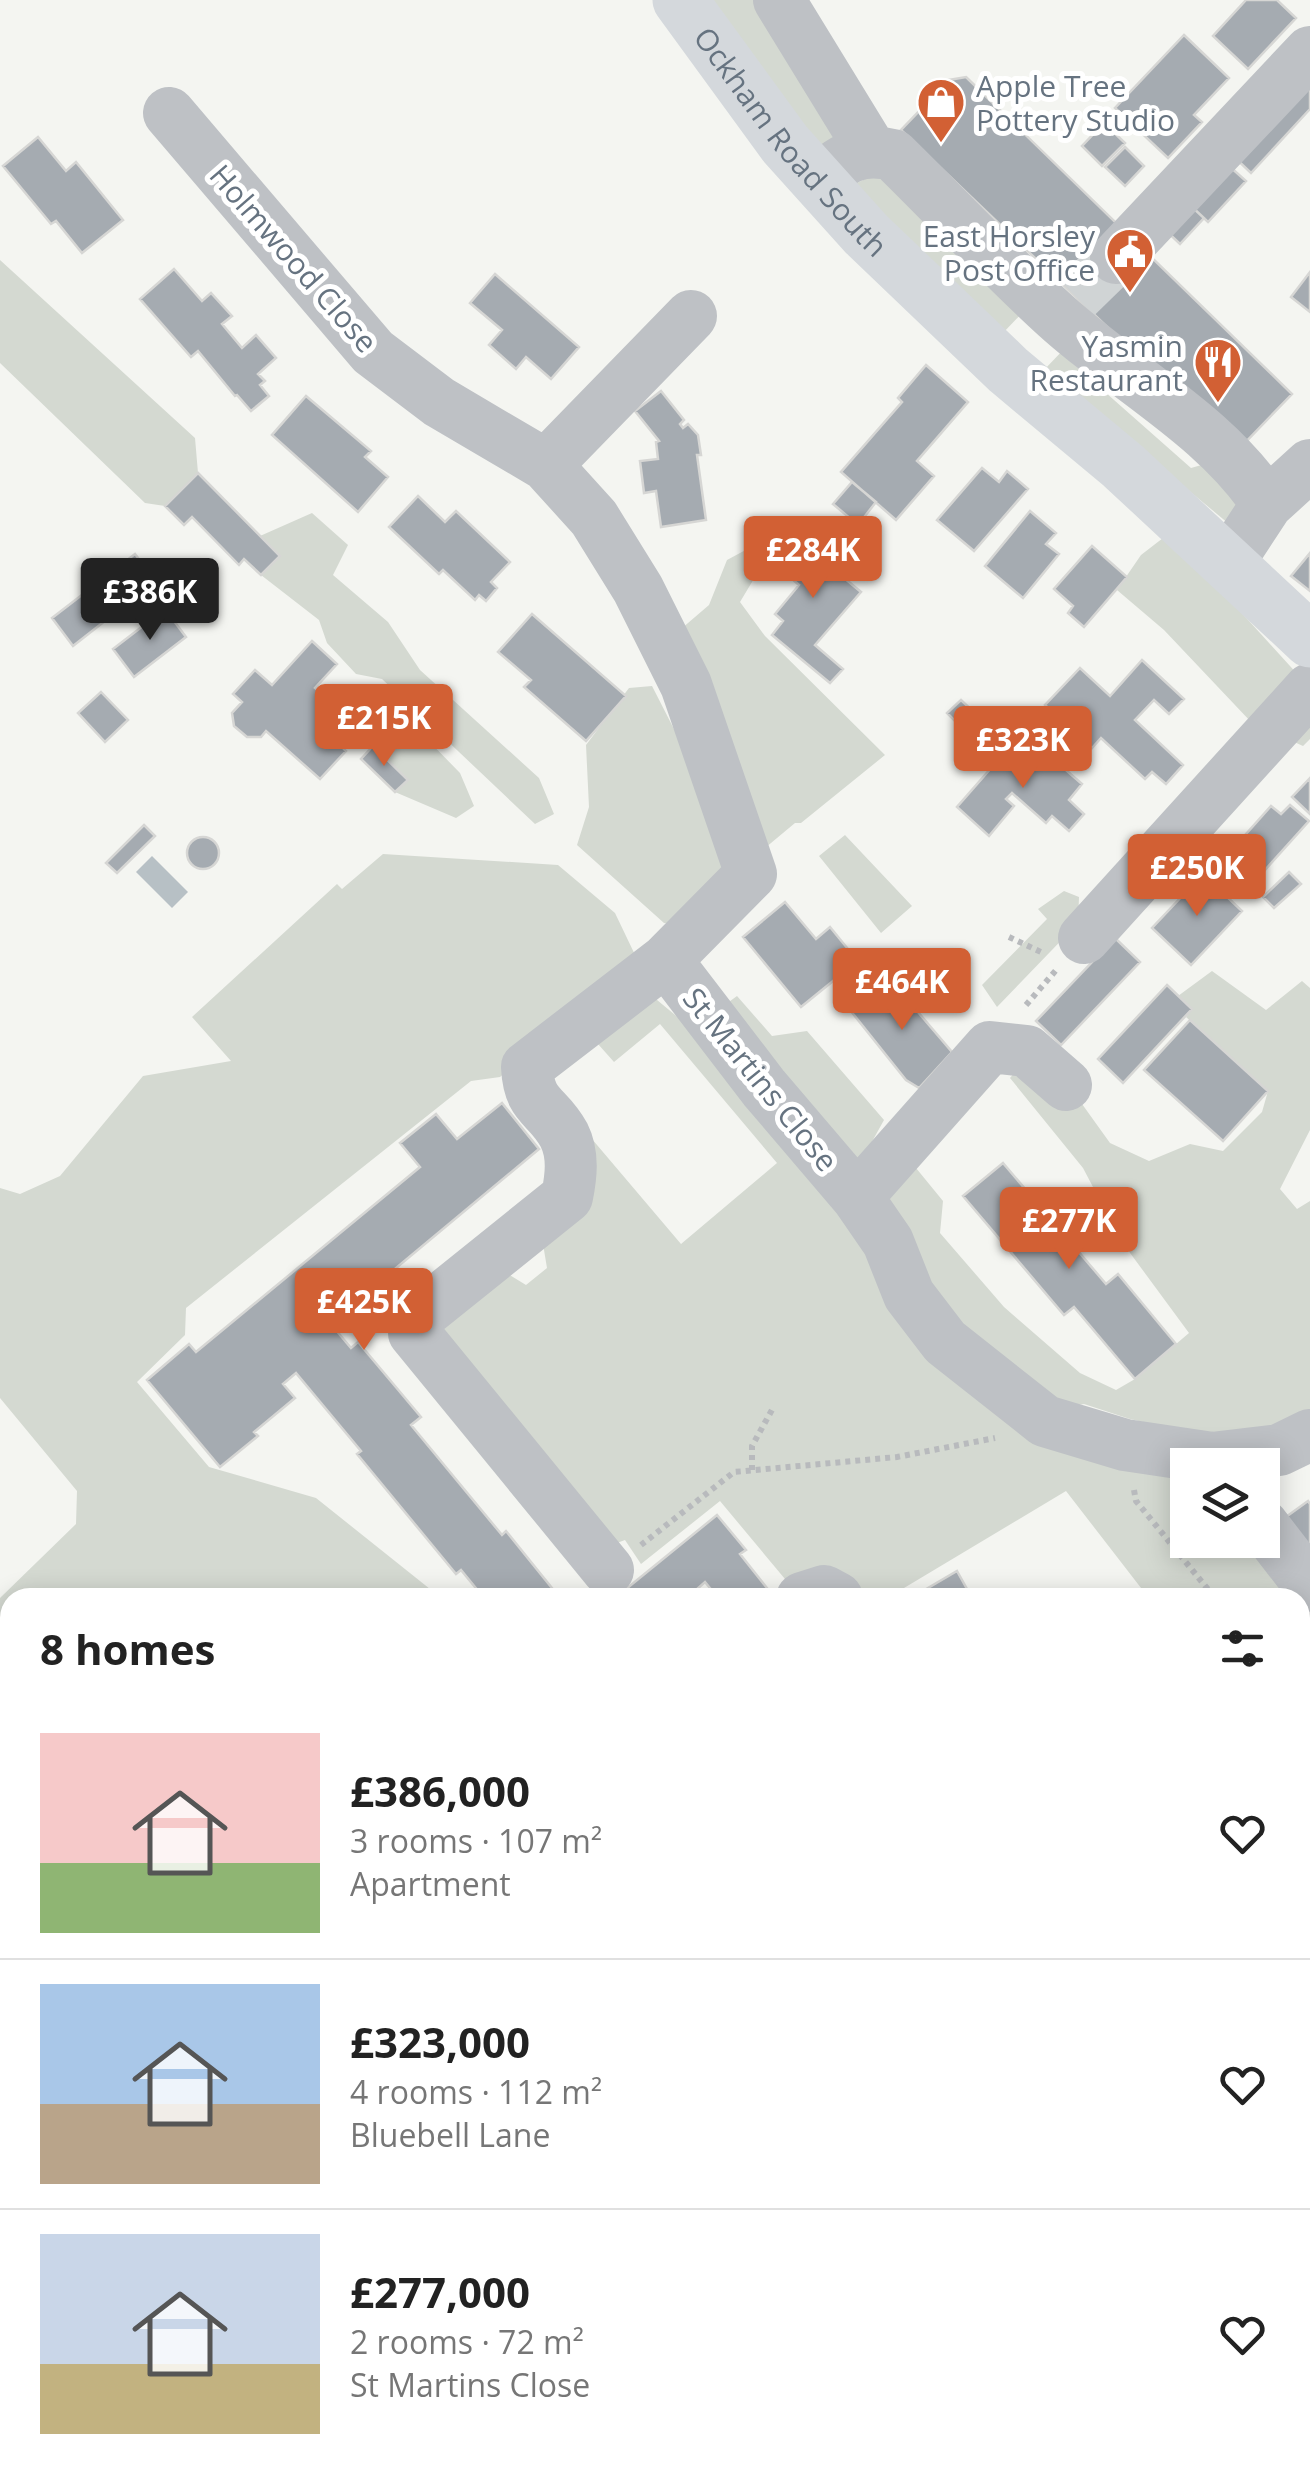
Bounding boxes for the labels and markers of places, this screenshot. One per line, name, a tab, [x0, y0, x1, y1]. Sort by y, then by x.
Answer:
place label: Apple Tree Pottery Studio	[976, 65, 1175, 140]
shop icon: Apple Tree Pottery Studio	[915, 76, 967, 144]
place label: East Horsley Post Office	[923, 215, 1096, 290]
public building icon: East Horsley Post Office	[1104, 226, 1156, 294]
place label: Yasmin Restaurant	[1030, 325, 1183, 400]
restaurant icon: Yasmin Restaurant	[1192, 336, 1244, 404]
pin: £284K	[743, 516, 883, 601]
pin: £386K	[80, 558, 220, 643]
pin: £215K	[314, 684, 454, 769]
pin: £323K	[953, 706, 1093, 791]
pin: £250K	[1127, 834, 1267, 919]
pin: £464K	[832, 948, 972, 1033]
pin: £277K	[999, 1187, 1139, 1272]
pin: £425K	[294, 1268, 434, 1353]

